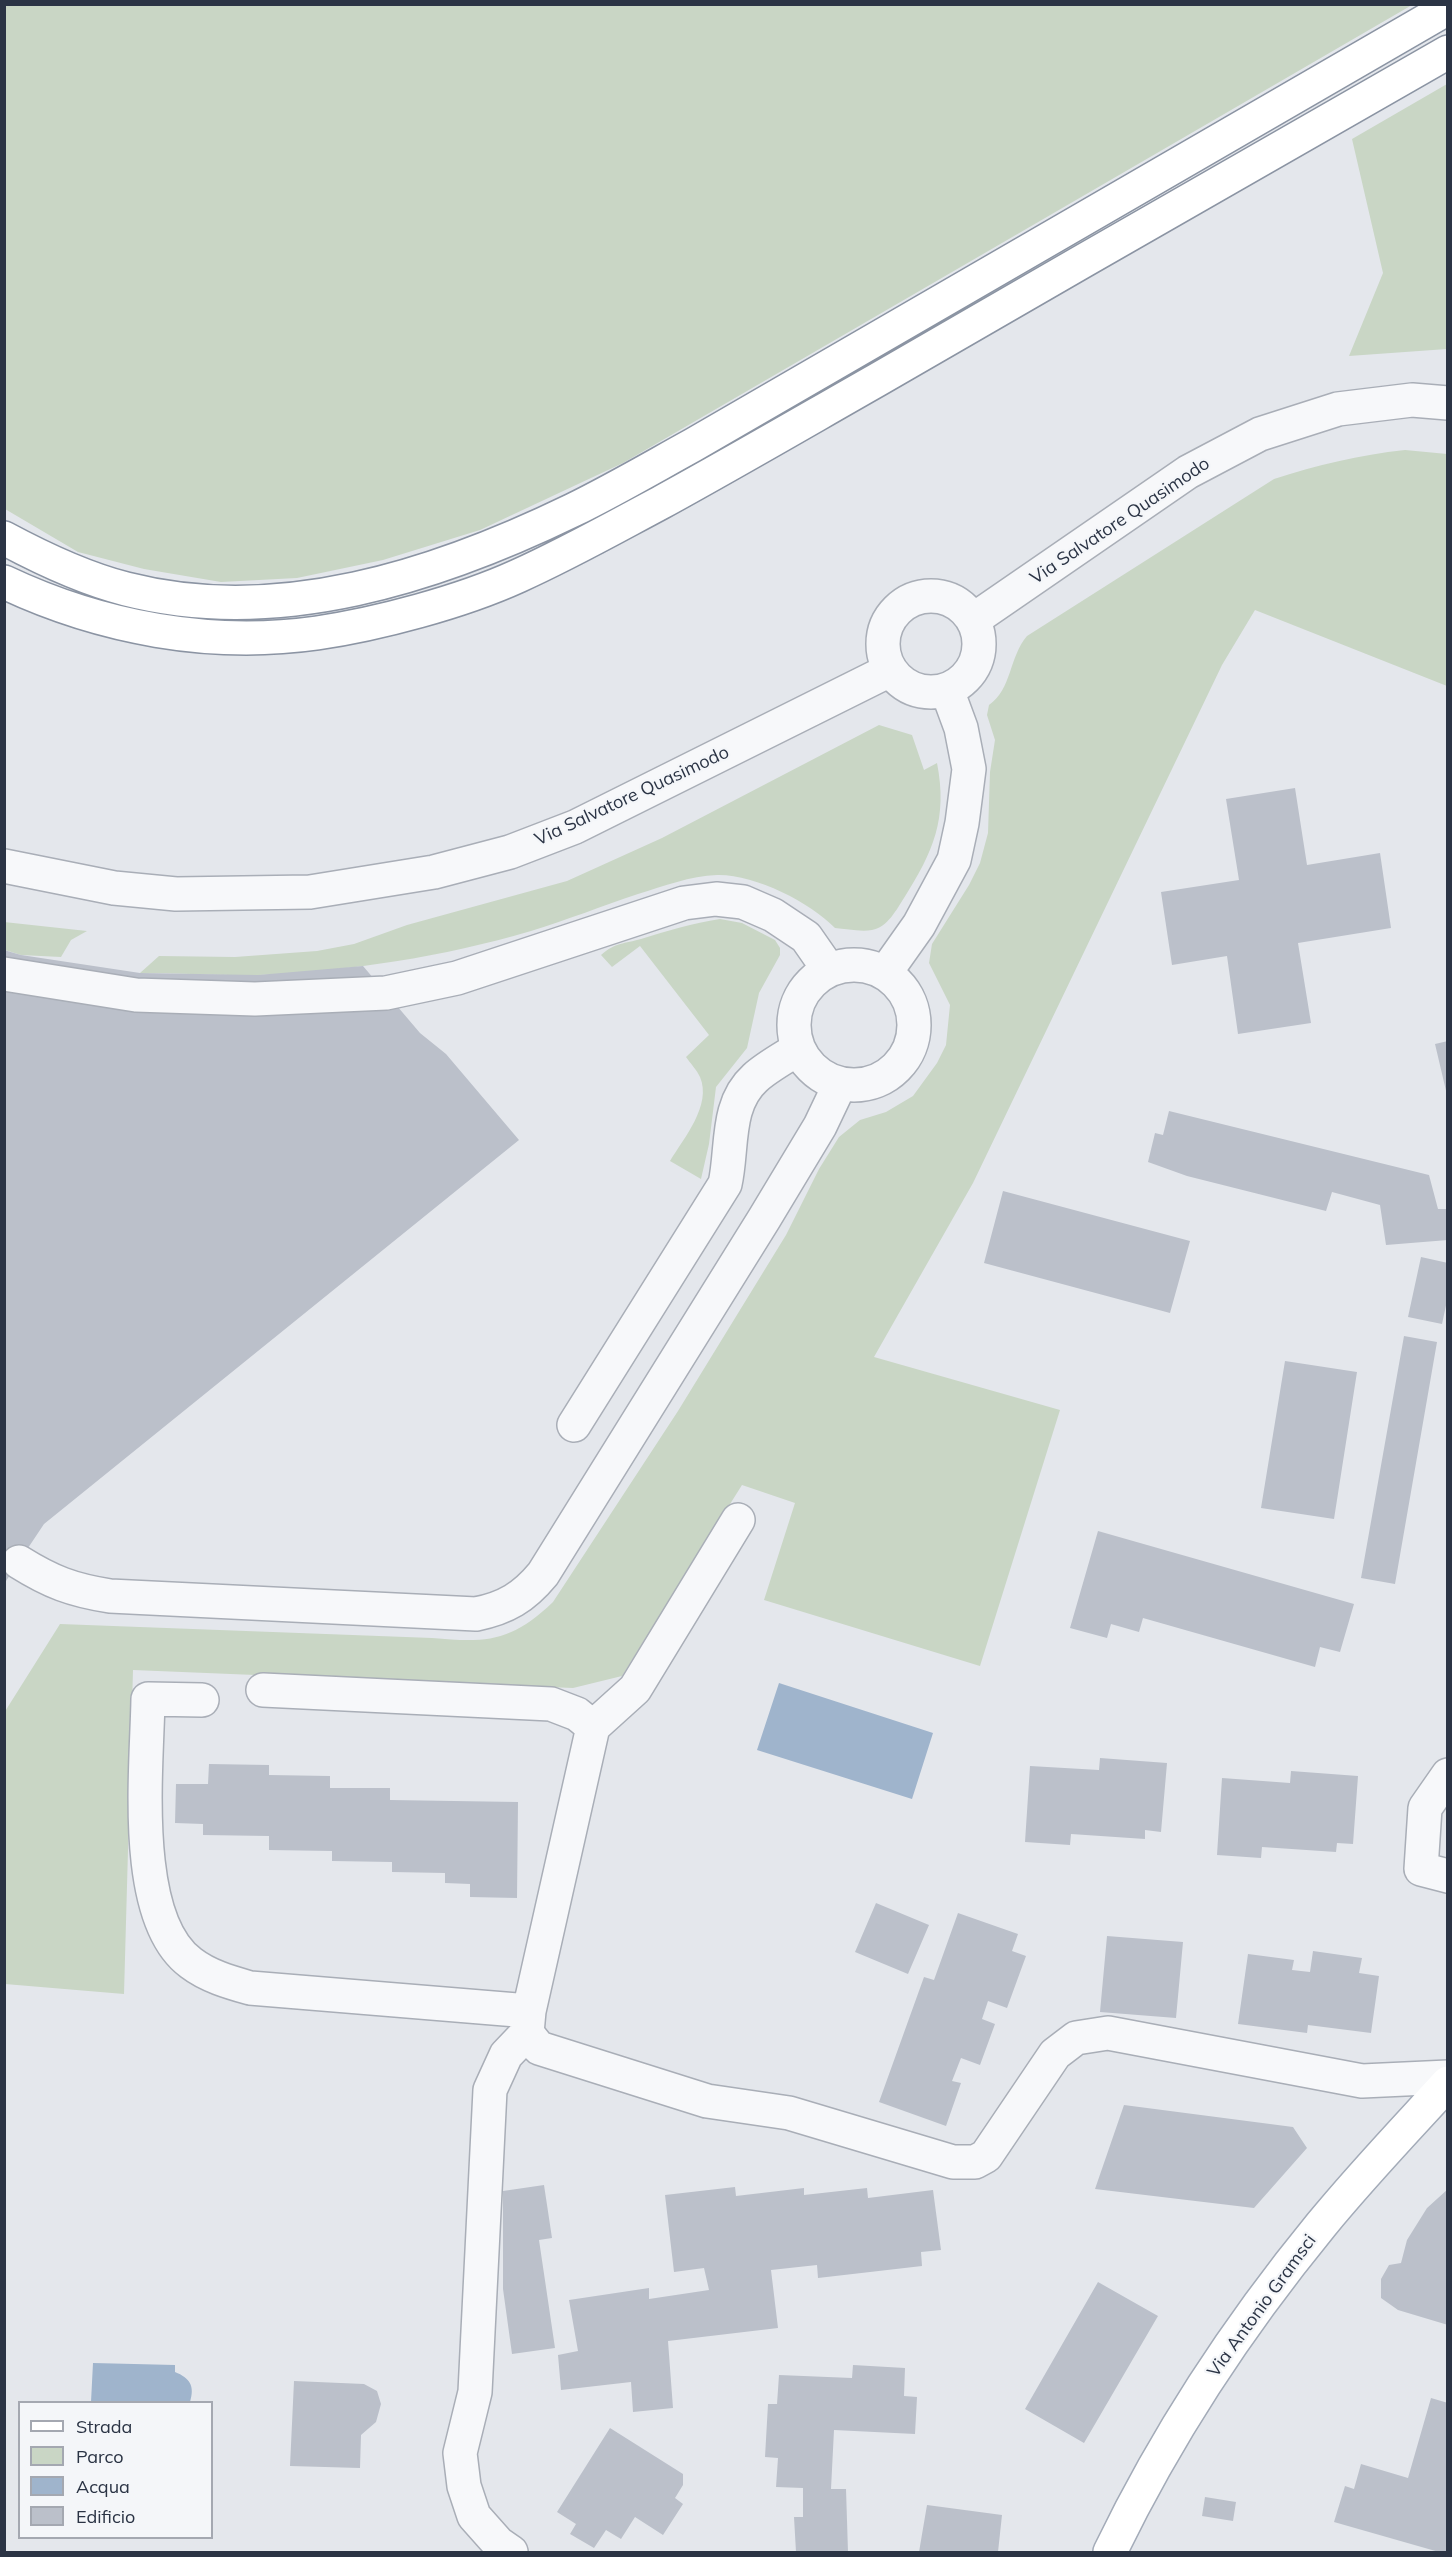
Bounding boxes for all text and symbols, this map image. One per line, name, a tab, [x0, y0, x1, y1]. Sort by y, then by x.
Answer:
street label: Via Salvatore Quasimodo	[1026, 453, 1214, 589]
street label: Via Salvatore Quasimodo	[532, 741, 732, 851]
street label: Via Antonio Gramsci	[1203, 2231, 1321, 2381]
legend	[18, 2401, 213, 2539]
text: Strada	[76, 2415, 132, 2438]
text: Parco	[76, 2445, 124, 2468]
text: Acqua	[76, 2475, 130, 2498]
text: Edificio	[76, 2505, 135, 2528]

